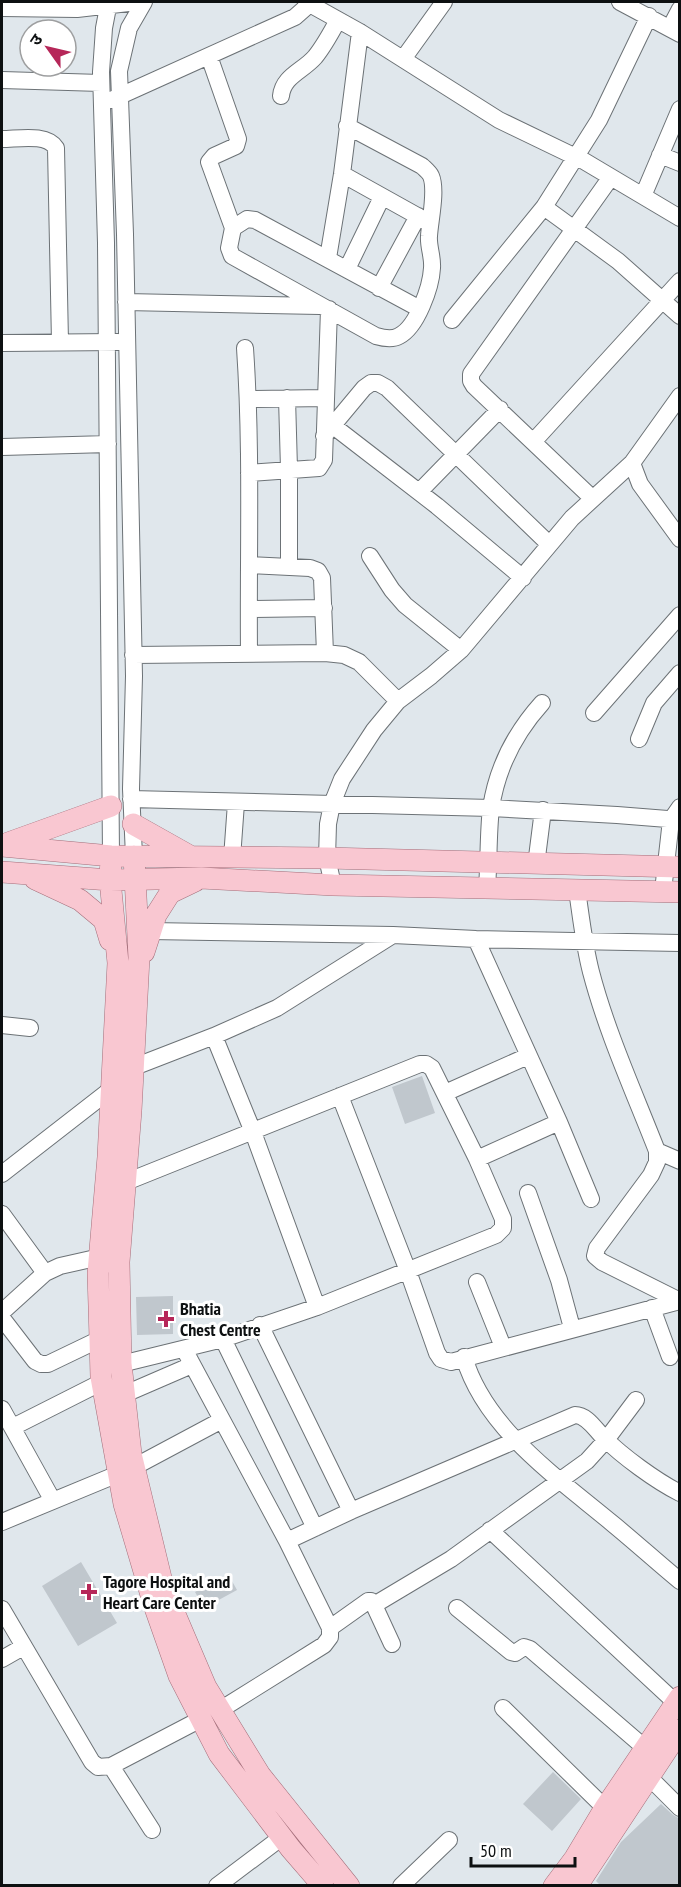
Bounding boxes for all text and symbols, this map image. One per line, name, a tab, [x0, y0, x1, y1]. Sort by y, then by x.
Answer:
north arrow	[18, 18, 78, 78]
text: उ	[25, 30, 47, 49]
place label: Bhatia Chest Centre	[180, 1297, 261, 1341]
marker: Bhatia Chest Centre	[157, 1310, 175, 1328]
place label: Tagore Hospital and Heart Care Center	[103, 1570, 230, 1614]
marker: Tagore Hospital and Heart Care Center	[80, 1583, 98, 1601]
scale bar	[471, 1830, 574, 1868]
text: 50 m	[480, 1839, 512, 1862]

